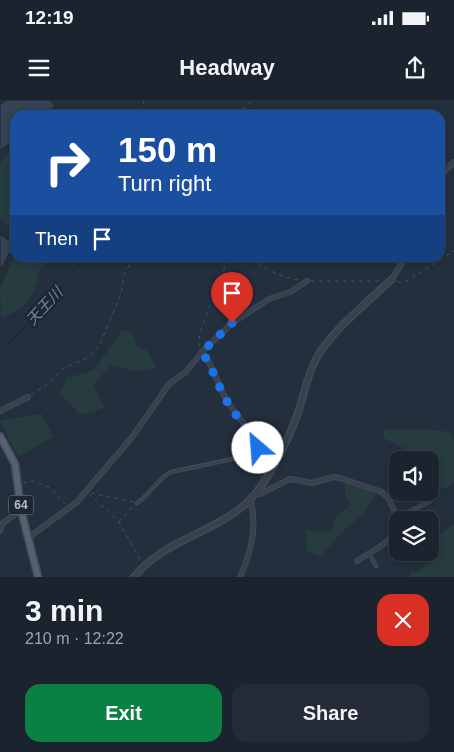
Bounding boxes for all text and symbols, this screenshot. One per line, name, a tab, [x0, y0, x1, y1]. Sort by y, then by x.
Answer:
text: 12:19	[25, 7, 74, 28]
icon: menu	[25, 54, 53, 82]
icon: share	[401, 54, 429, 82]
text: Headway	[179, 55, 275, 80]
icon: right	[35, 130, 100, 195]
text: 150 m	[118, 130, 217, 169]
text: Turn right	[118, 171, 211, 196]
icon: arrive	[88, 225, 116, 253]
text: Then	[35, 228, 78, 249]
pin	[211, 272, 253, 323]
icon: arrive	[218, 279, 246, 307]
water label: 天王川	[22, 282, 67, 328]
position arrow	[231, 421, 283, 473]
map controls	[389, 451, 439, 561]
button: sound	[389, 451, 439, 501]
road number: 64	[8, 496, 34, 514]
button: layers	[389, 511, 439, 561]
text: 3 min	[25, 594, 103, 627]
button: close	[377, 594, 429, 646]
text: 210 m · 12:22	[25, 630, 124, 647]
button: Exit	[25, 684, 222, 742]
button: Share	[232, 684, 429, 742]

